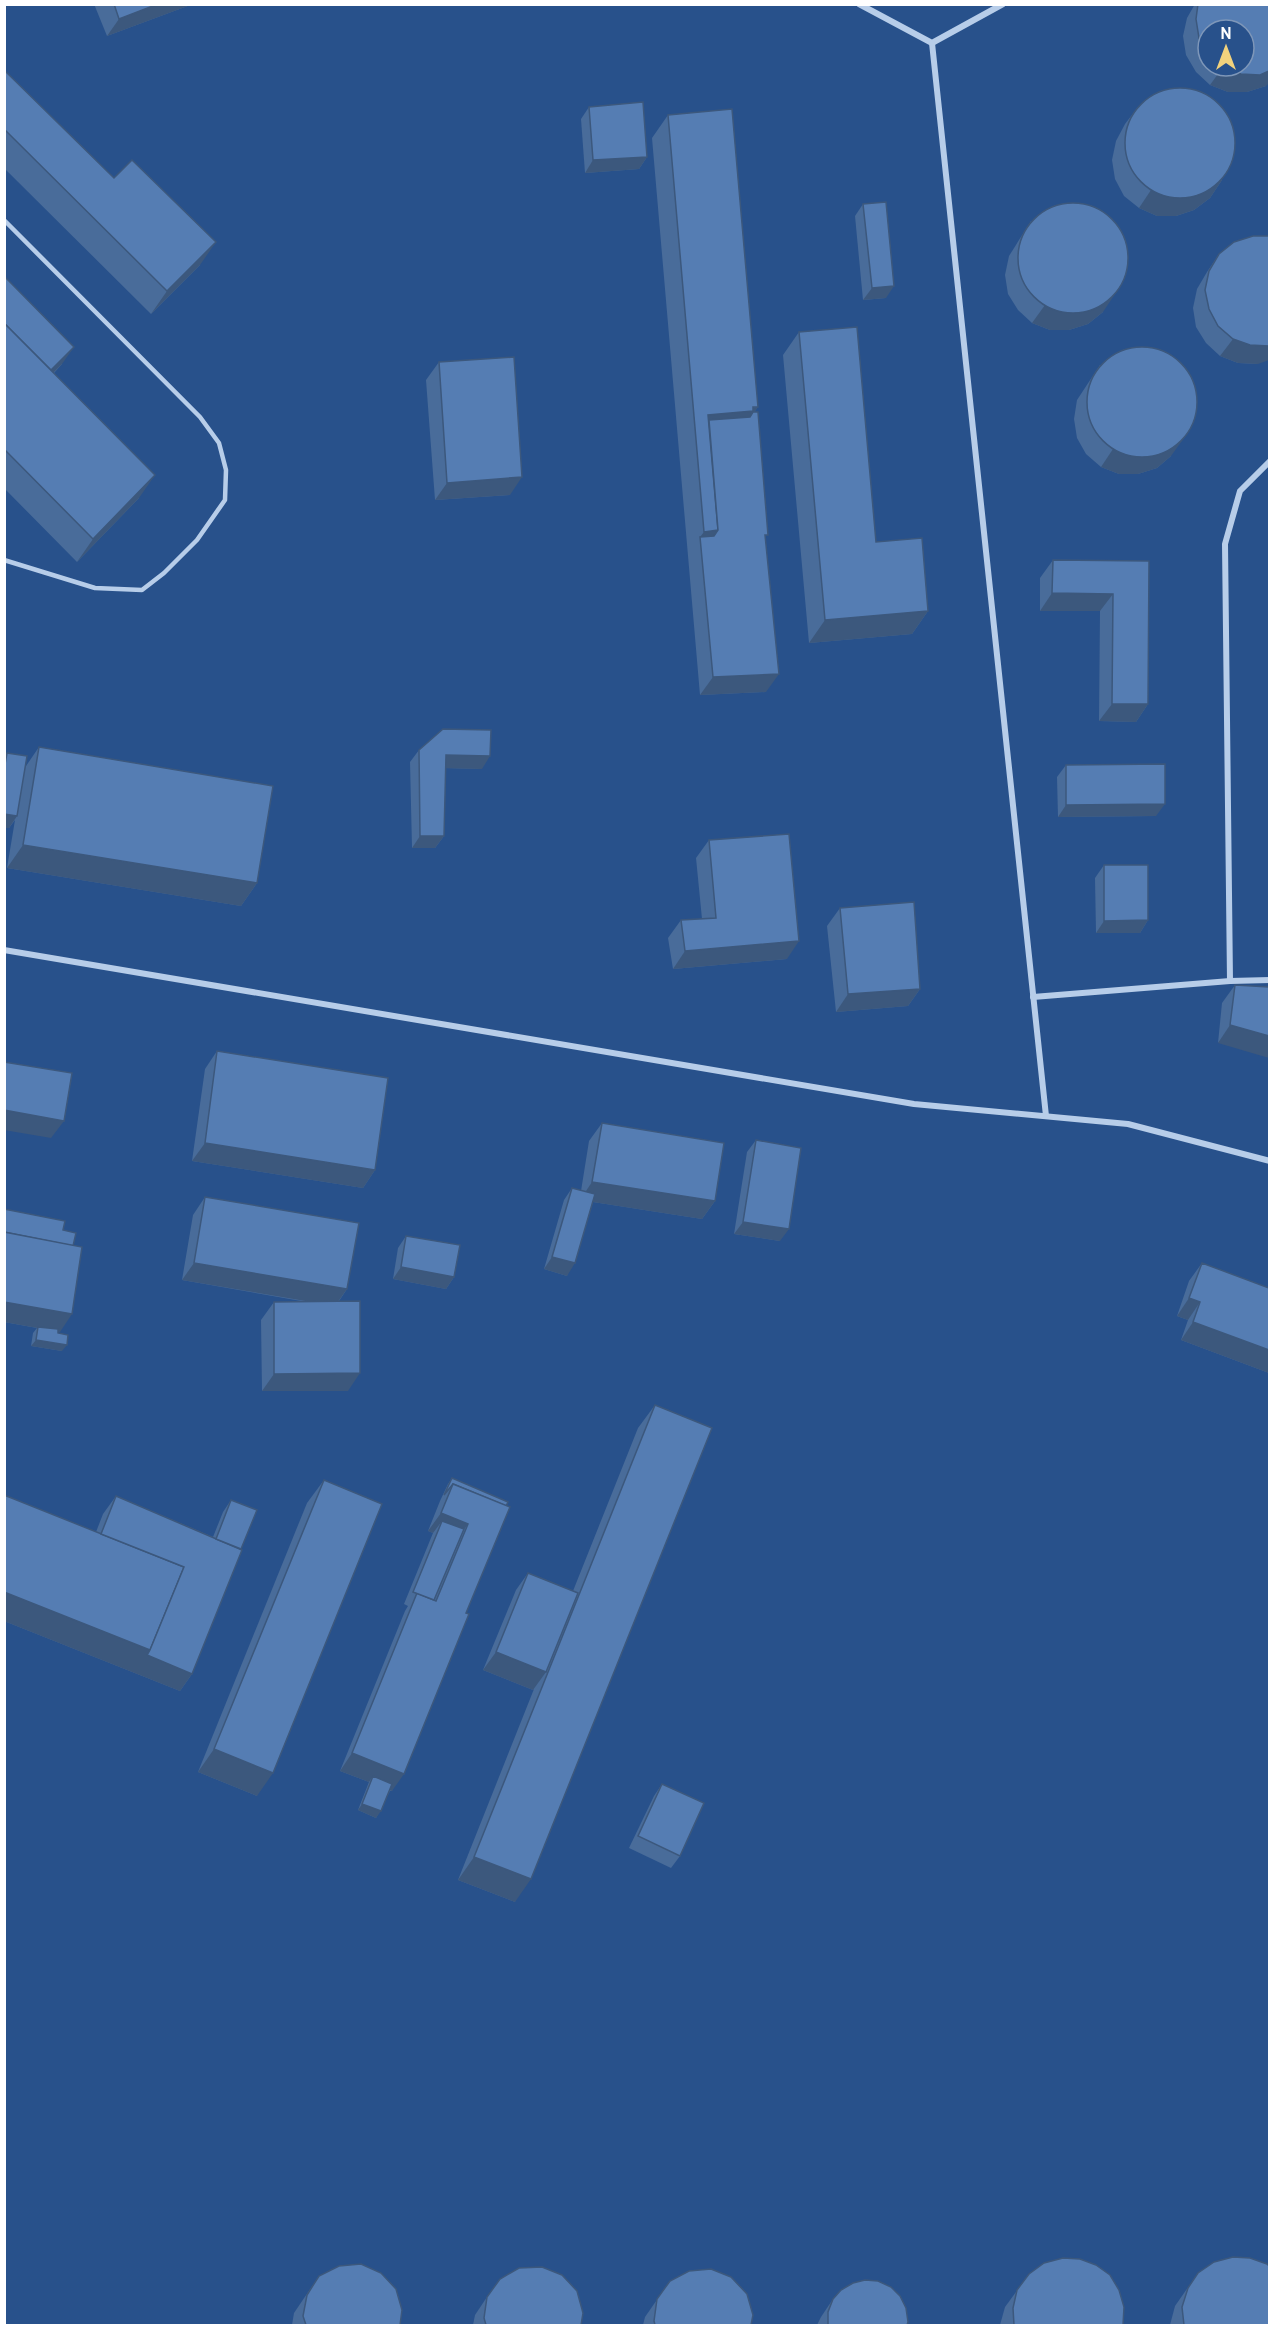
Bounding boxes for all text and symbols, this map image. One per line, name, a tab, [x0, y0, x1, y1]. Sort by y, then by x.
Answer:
north arrow	[1196, 18, 1256, 78]
text: N	[1220, 25, 1232, 45]

